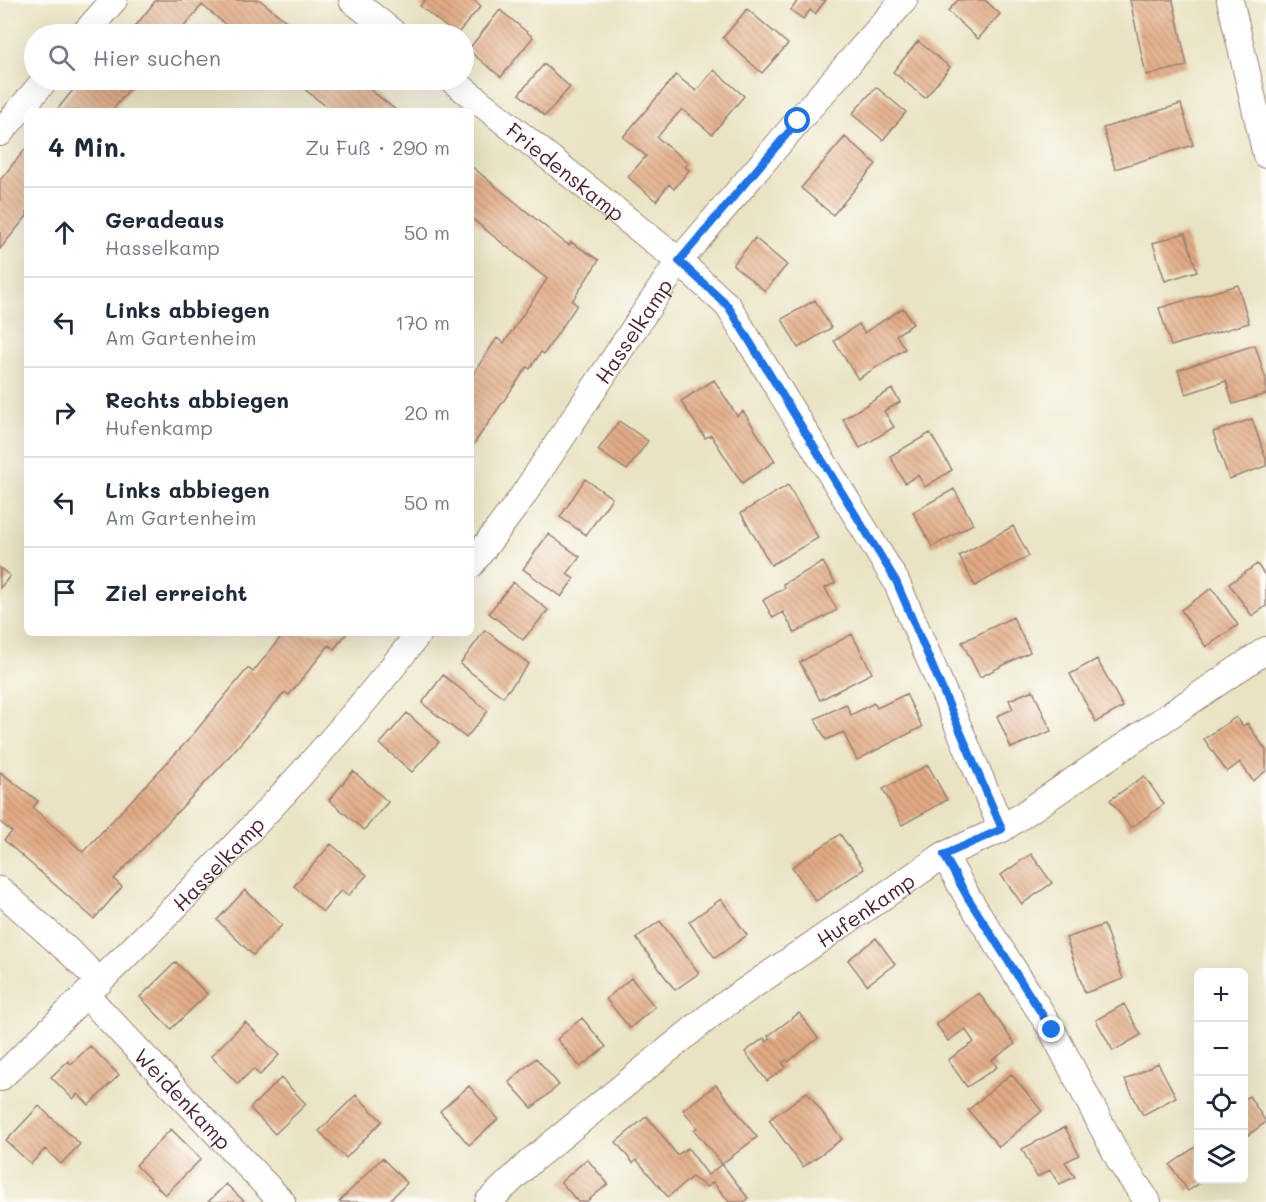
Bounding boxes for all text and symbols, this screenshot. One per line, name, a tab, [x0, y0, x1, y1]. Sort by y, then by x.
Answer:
search box	[24, 24, 474, 90]
icon: search	[45, 41, 78, 74]
text: Hier suchen	[93, 43, 221, 72]
route start	[784, 107, 810, 133]
street label: Friedenskamp	[501, 116, 631, 226]
text: 4 Min.	[48, 130, 127, 164]
text: Zu Fuß · 290 m	[305, 134, 450, 160]
text: Geradeaus	[105, 205, 224, 234]
icon: ahead	[48, 216, 81, 249]
text: 50 m	[404, 219, 450, 245]
text: Hasselkamp	[105, 234, 220, 260]
street label: Hasselkamp	[588, 273, 677, 388]
text: Links abbiegen	[105, 295, 270, 324]
icon: left	[48, 306, 81, 339]
text: 170 m	[395, 309, 450, 335]
text: Am Gartenheim	[105, 324, 256, 350]
text: Rechts abbiegen	[105, 385, 289, 414]
icon: right	[48, 396, 81, 429]
text: 20 m	[404, 399, 450, 425]
text: Hufenkamp	[105, 414, 213, 440]
text: Links abbiegen	[105, 475, 270, 504]
icon: left	[48, 486, 81, 519]
text: 50 m	[404, 489, 450, 515]
text: Am Gartenheim	[105, 504, 256, 530]
icon: arrive	[48, 576, 81, 609]
text: Ziel erreicht	[105, 578, 247, 607]
street label: Hasselkamp	[166, 810, 269, 916]
street label: Hufenkamp	[810, 866, 919, 952]
map controls	[1194, 968, 1248, 1184]
button: +	[1194, 968, 1248, 1022]
route end	[1038, 1016, 1064, 1042]
button: −	[1194, 1022, 1248, 1076]
street label: Weidenkamp	[129, 1042, 238, 1155]
button: locate	[1194, 1076, 1248, 1130]
button: layers	[1194, 1130, 1248, 1184]

